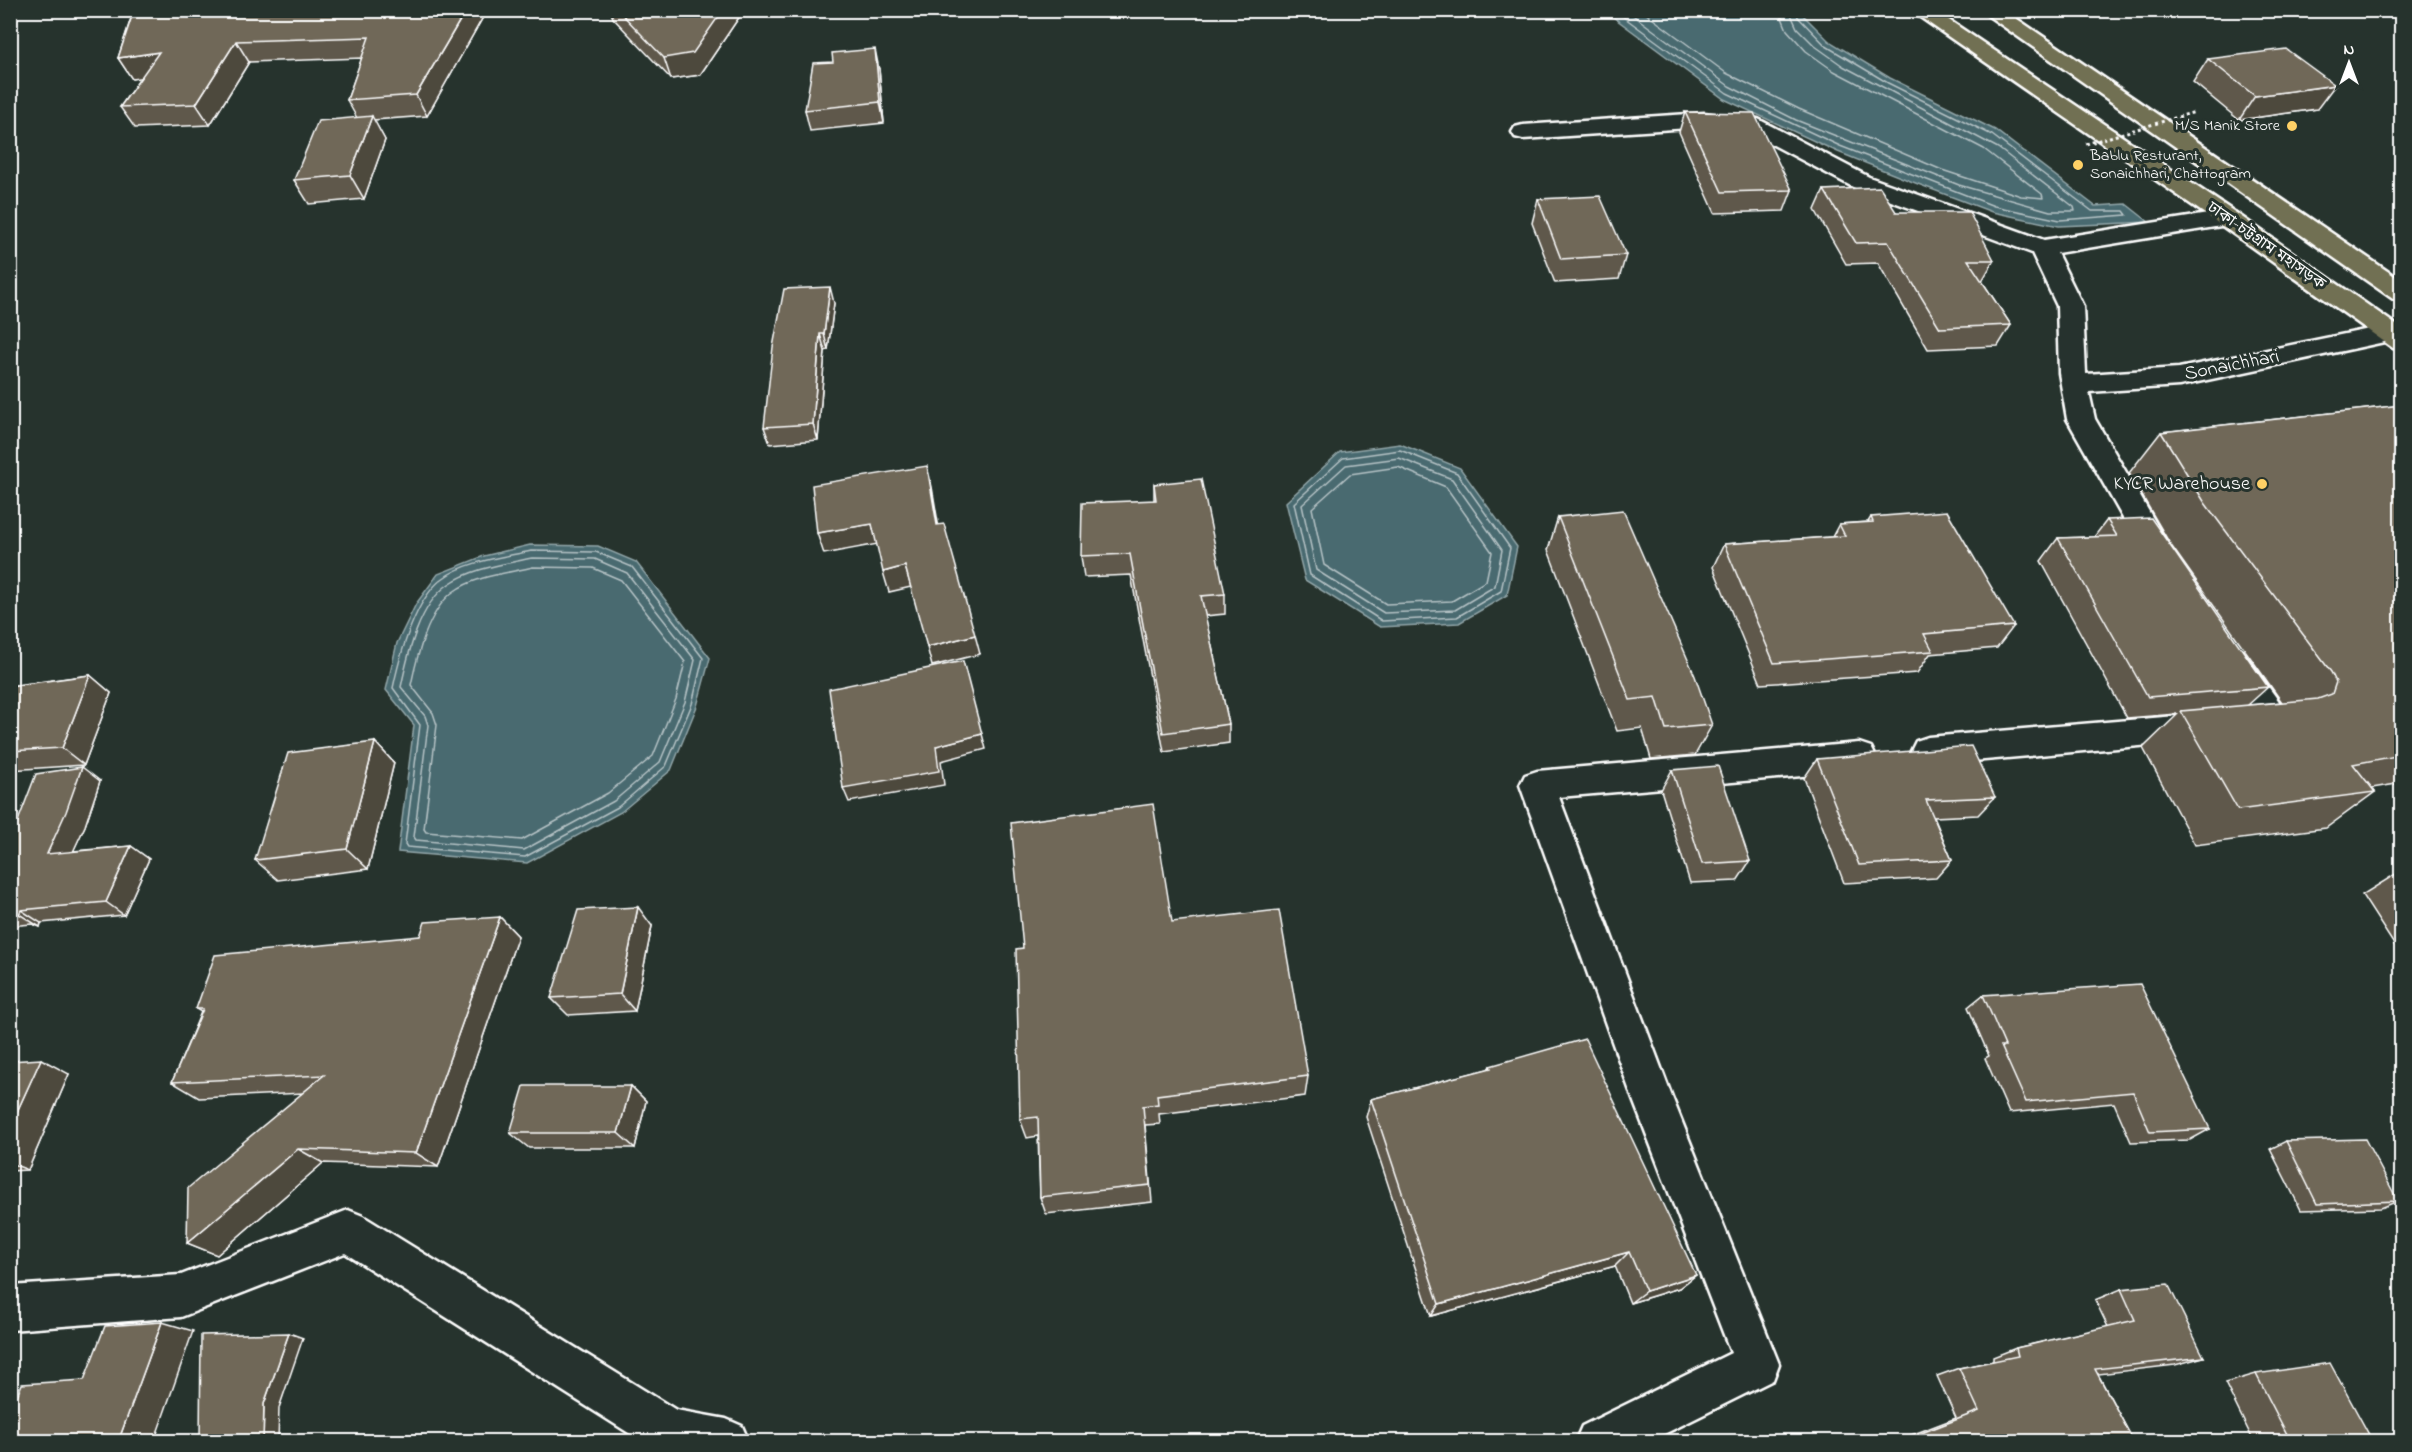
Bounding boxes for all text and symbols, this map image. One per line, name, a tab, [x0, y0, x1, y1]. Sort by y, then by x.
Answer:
north arrow	[2319, 33, 2379, 93]
text: N	[2344, 38, 2355, 62]
place label: M/S Manik Store	[2175, 114, 2281, 138]
marker: M/S Manik Store	[2285, 119, 2299, 133]
place label: Bablu Resturant, Sonaichhari, Chattogram	[2089, 144, 2251, 186]
marker: Bablu Resturant, Sonaichhari, Chattogram	[2071, 158, 2085, 172]
street label: ঢাকা-চট্টগ্রাম মহাসড়ক	[2201, 196, 2331, 297]
street label: Sonaichhari	[2182, 343, 2282, 389]
place label: KYCR Warehouse	[2114, 470, 2250, 499]
marker: KYCR Warehouse	[2255, 477, 2269, 491]

